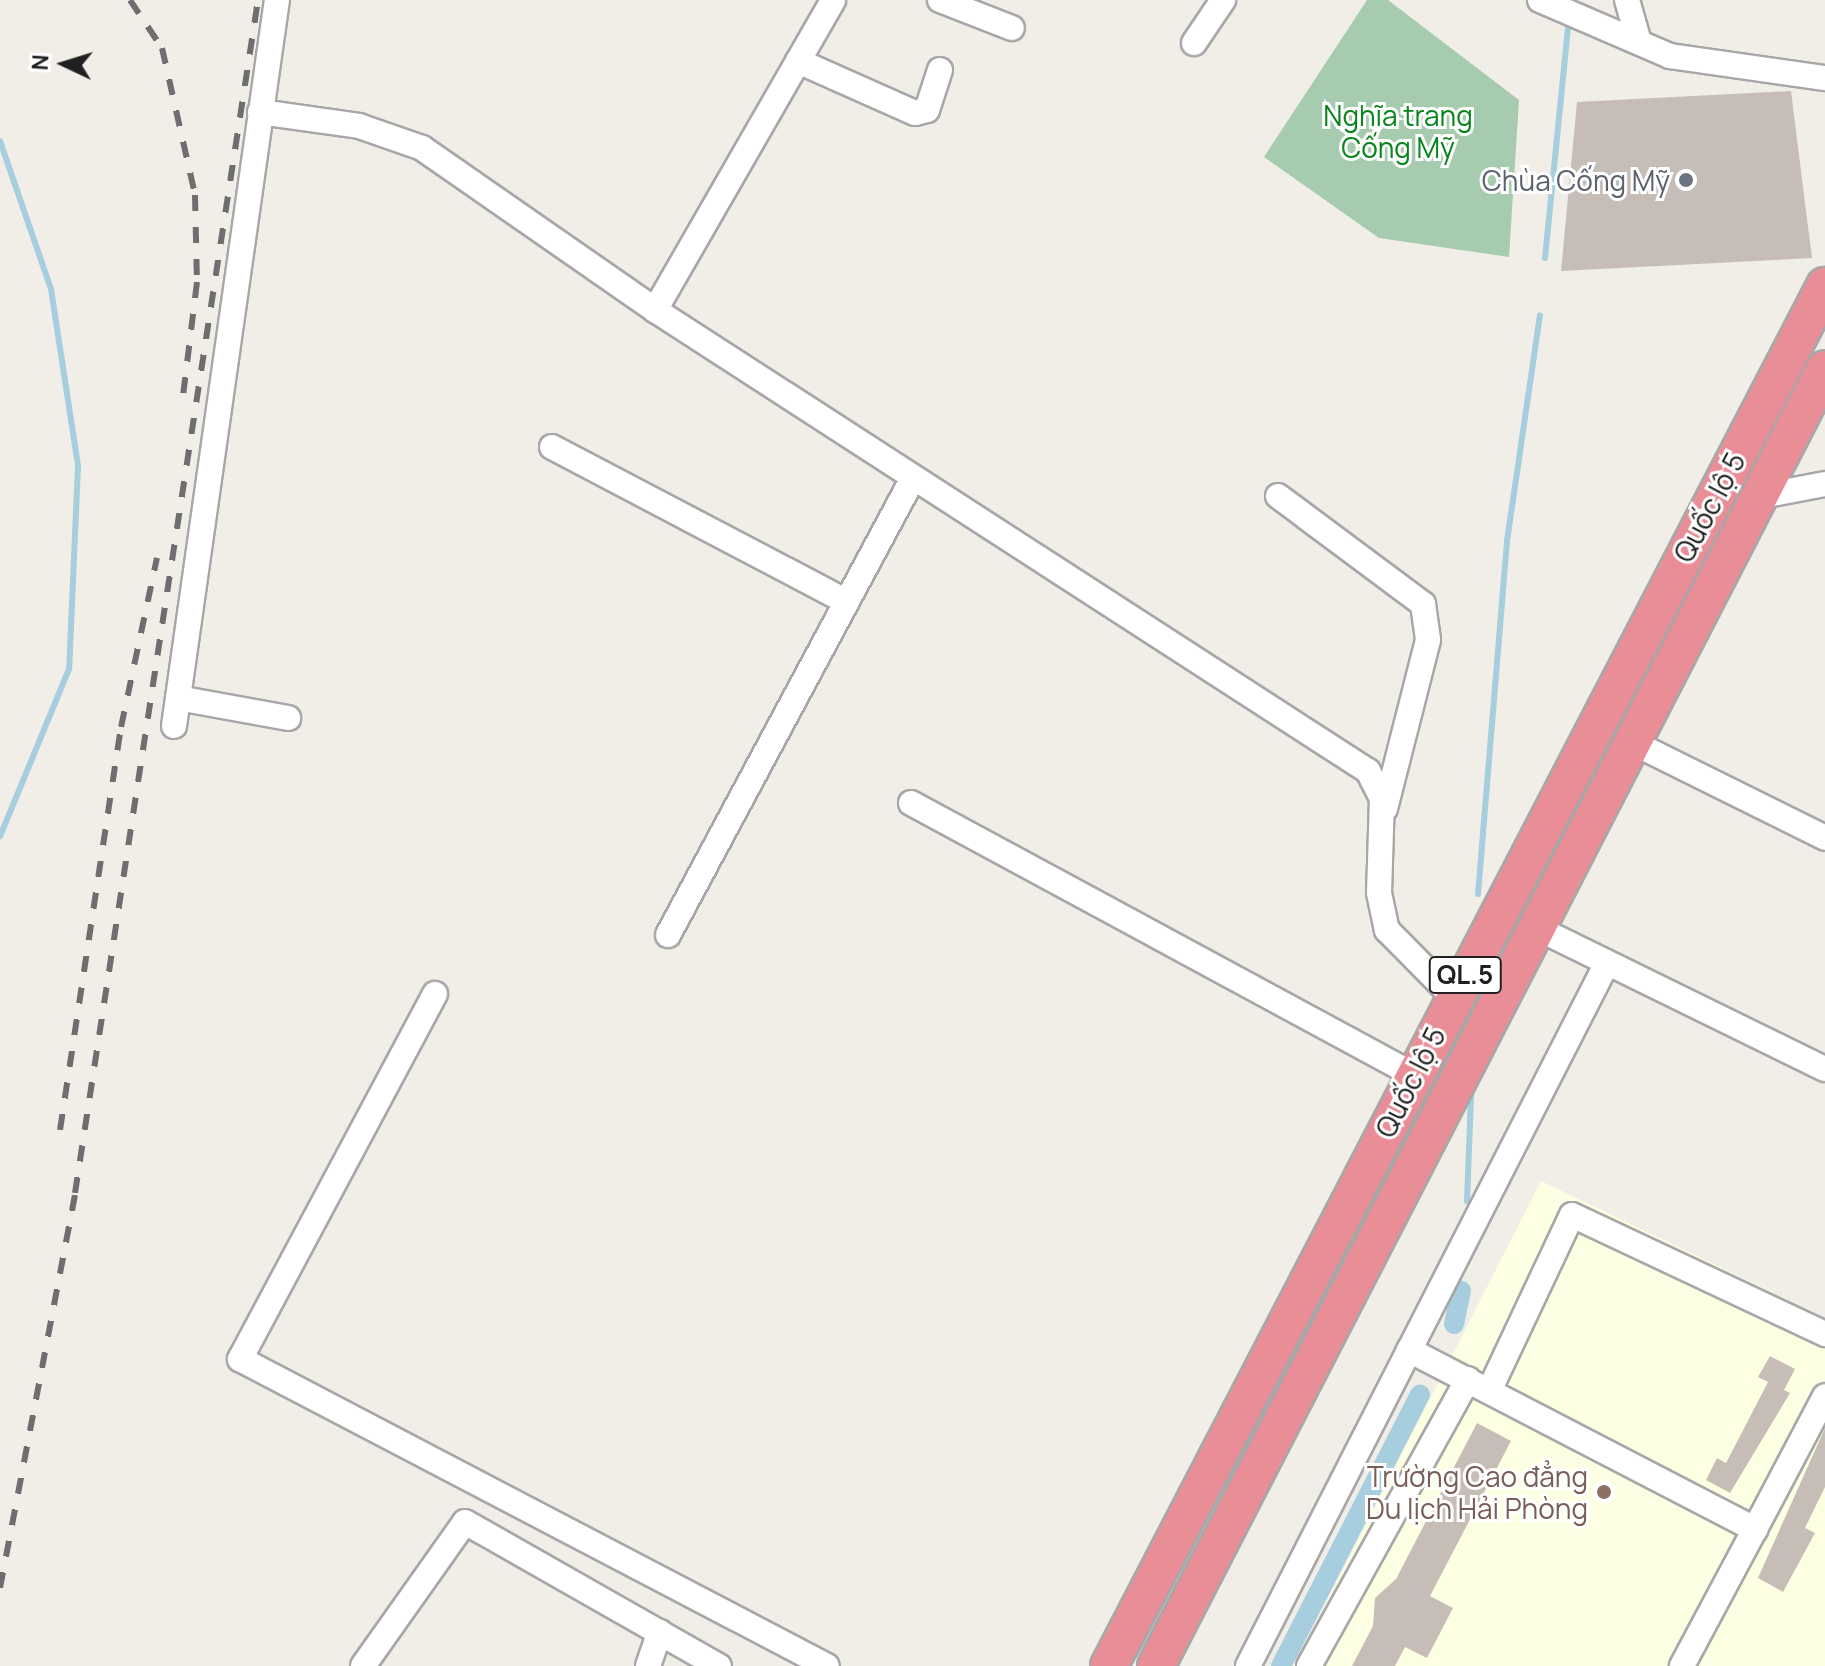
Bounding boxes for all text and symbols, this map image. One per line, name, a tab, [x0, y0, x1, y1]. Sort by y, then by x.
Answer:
north arrow	[24, 24, 104, 104]
text: N	[25, 53, 56, 71]
park label: Nghĩa trang Cống Mỹ	[1323, 98, 1473, 164]
place label: Chùa Cống Mỹ	[1482, 163, 1670, 197]
marker: Chùa Cống Mỹ	[1677, 171, 1695, 189]
street label: Quốc lộ 5	[1666, 446, 1752, 568]
road number: QL.5	[1427, 953, 1503, 997]
street label: Quốc lộ 5	[1368, 1021, 1452, 1143]
place label: Trường Cao đẳng Du lịch Hải Phòng	[1366, 1459, 1588, 1525]
marker: Trường Cao đẳng Du lịch Hải Phòng	[1595, 1483, 1613, 1501]

